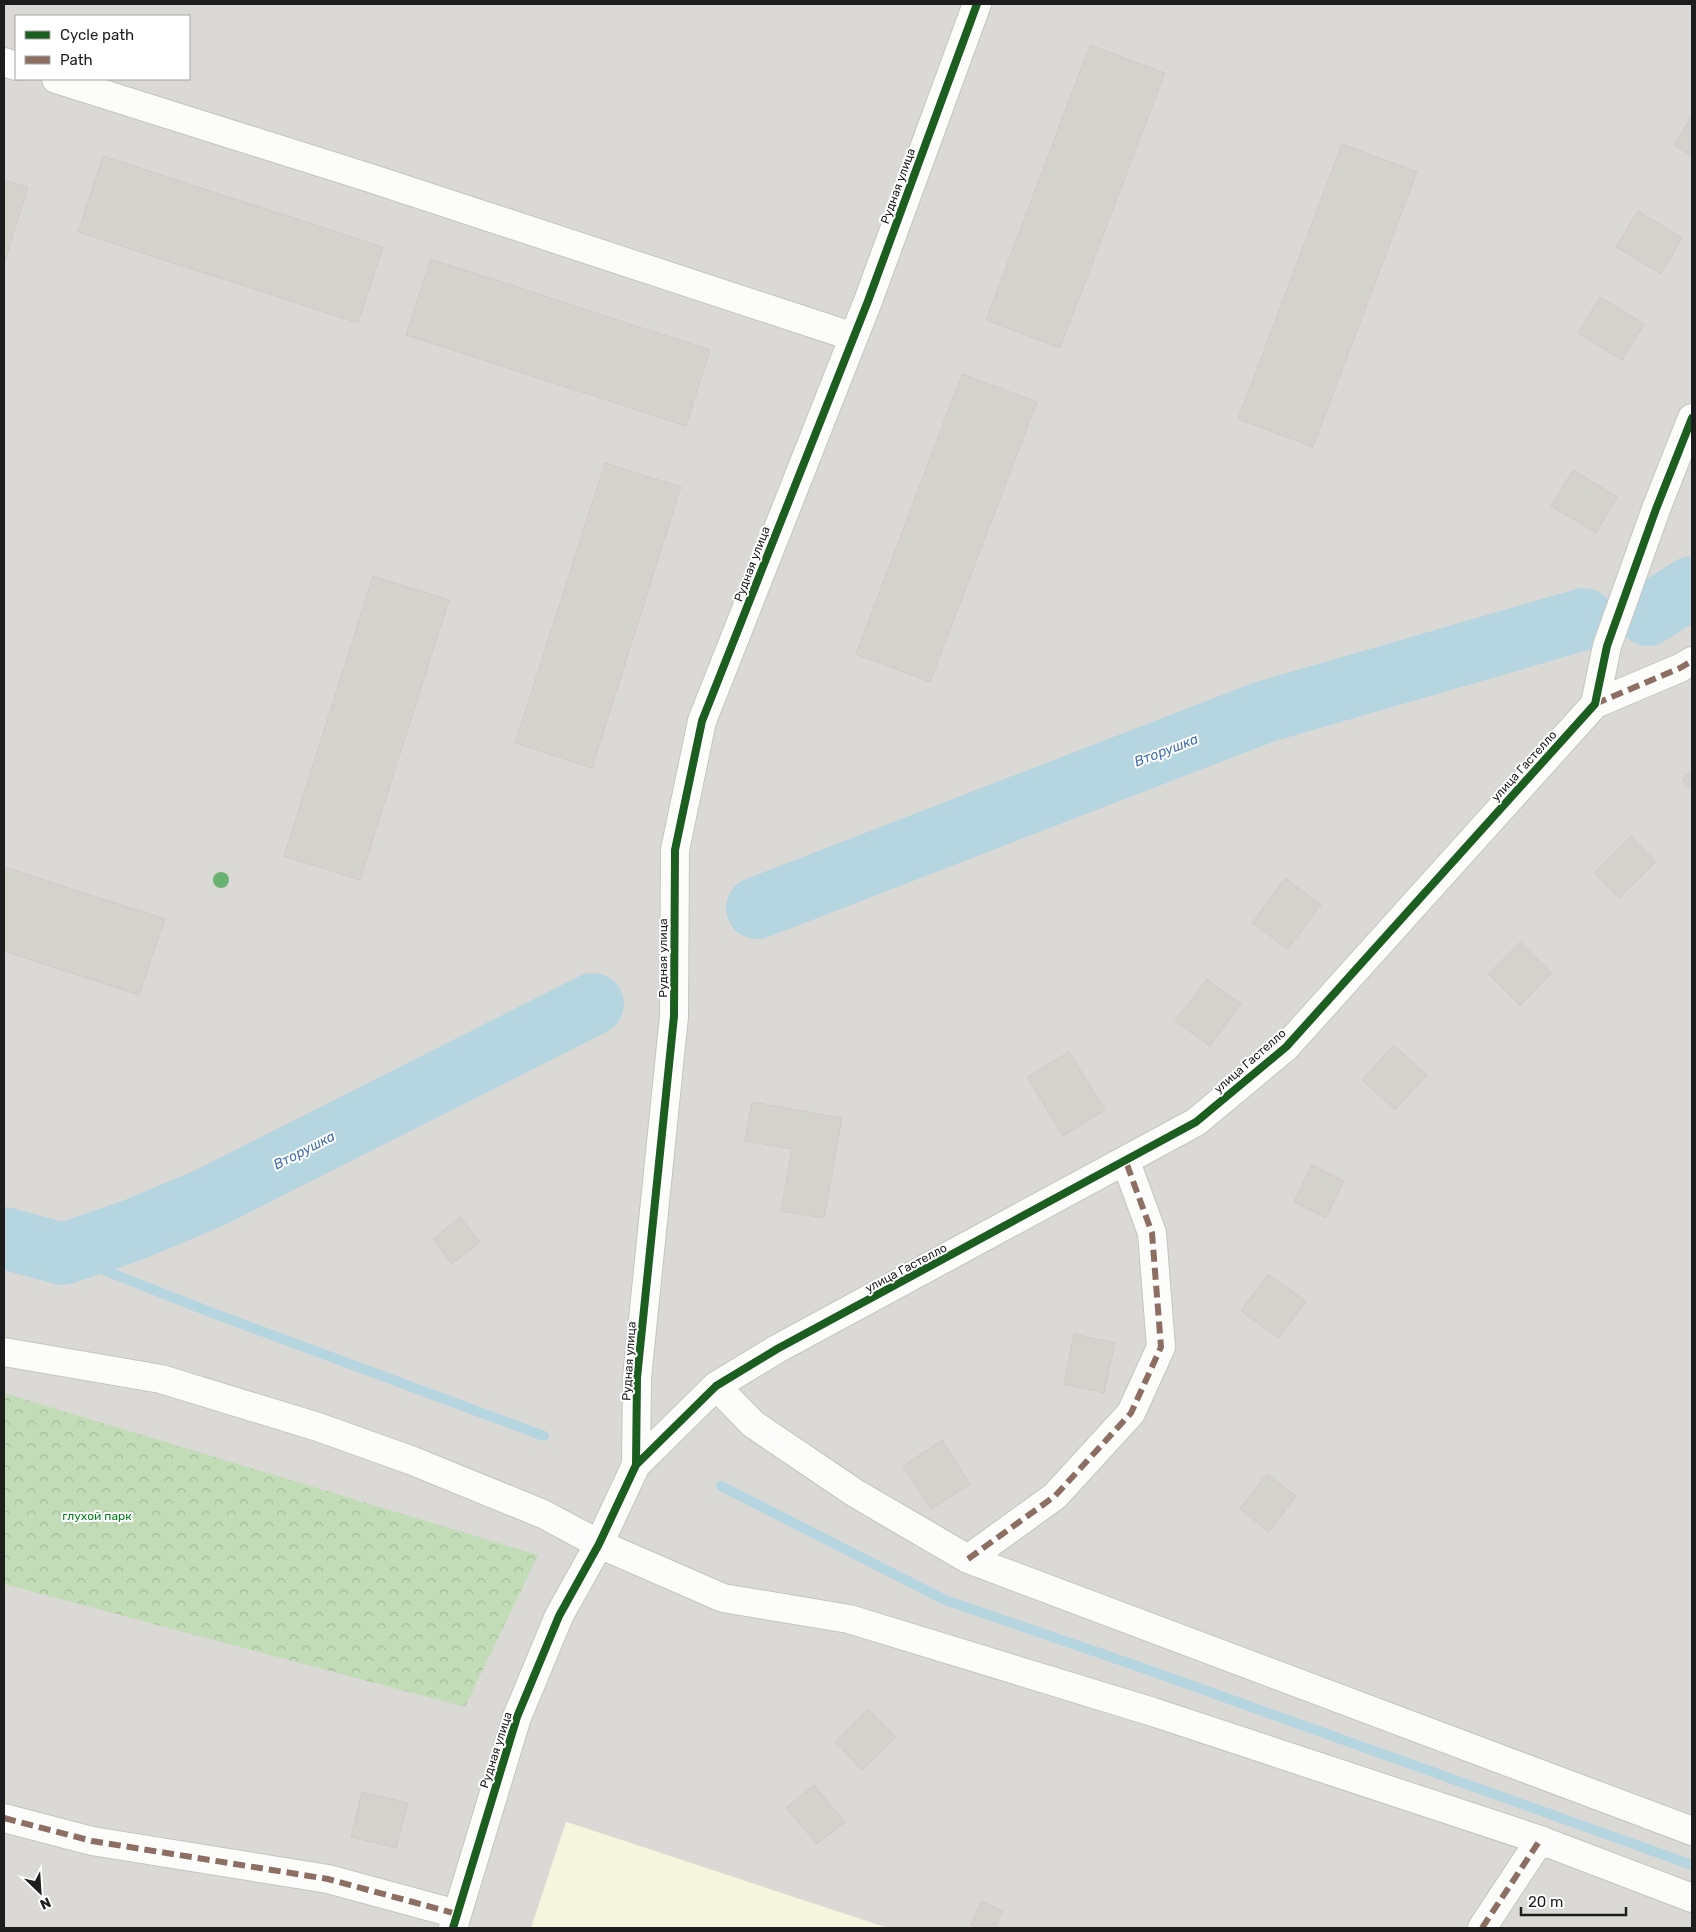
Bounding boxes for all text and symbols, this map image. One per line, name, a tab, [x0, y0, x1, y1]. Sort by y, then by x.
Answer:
legend	[15, 15, 190, 80]
text: Cycle path	[60, 26, 134, 44]
text: Path	[60, 51, 93, 69]
street label: Рудная улица	[878, 146, 918, 226]
street label: Рудная улица	[731, 524, 773, 604]
street label: улица Гастелло	[1488, 728, 1560, 804]
water label: Вторушка	[1132, 731, 1200, 770]
street label: Рудная улица	[656, 918, 670, 998]
street label: улица Гастелло	[1211, 1026, 1289, 1096]
water label: Вторушка	[271, 1128, 338, 1173]
street label: улица Гастелло	[863, 1241, 949, 1295]
street label: Рудная улица	[619, 1321, 639, 1401]
park label: глухой парк	[62, 1509, 132, 1523]
street label: Рудная улица	[477, 1710, 515, 1790]
north arrow	[15, 1867, 65, 1917]
scale bar	[1521, 1884, 1626, 1916]
text: N	[37, 1893, 53, 1913]
text: 20 m	[1528, 1893, 1563, 1911]

